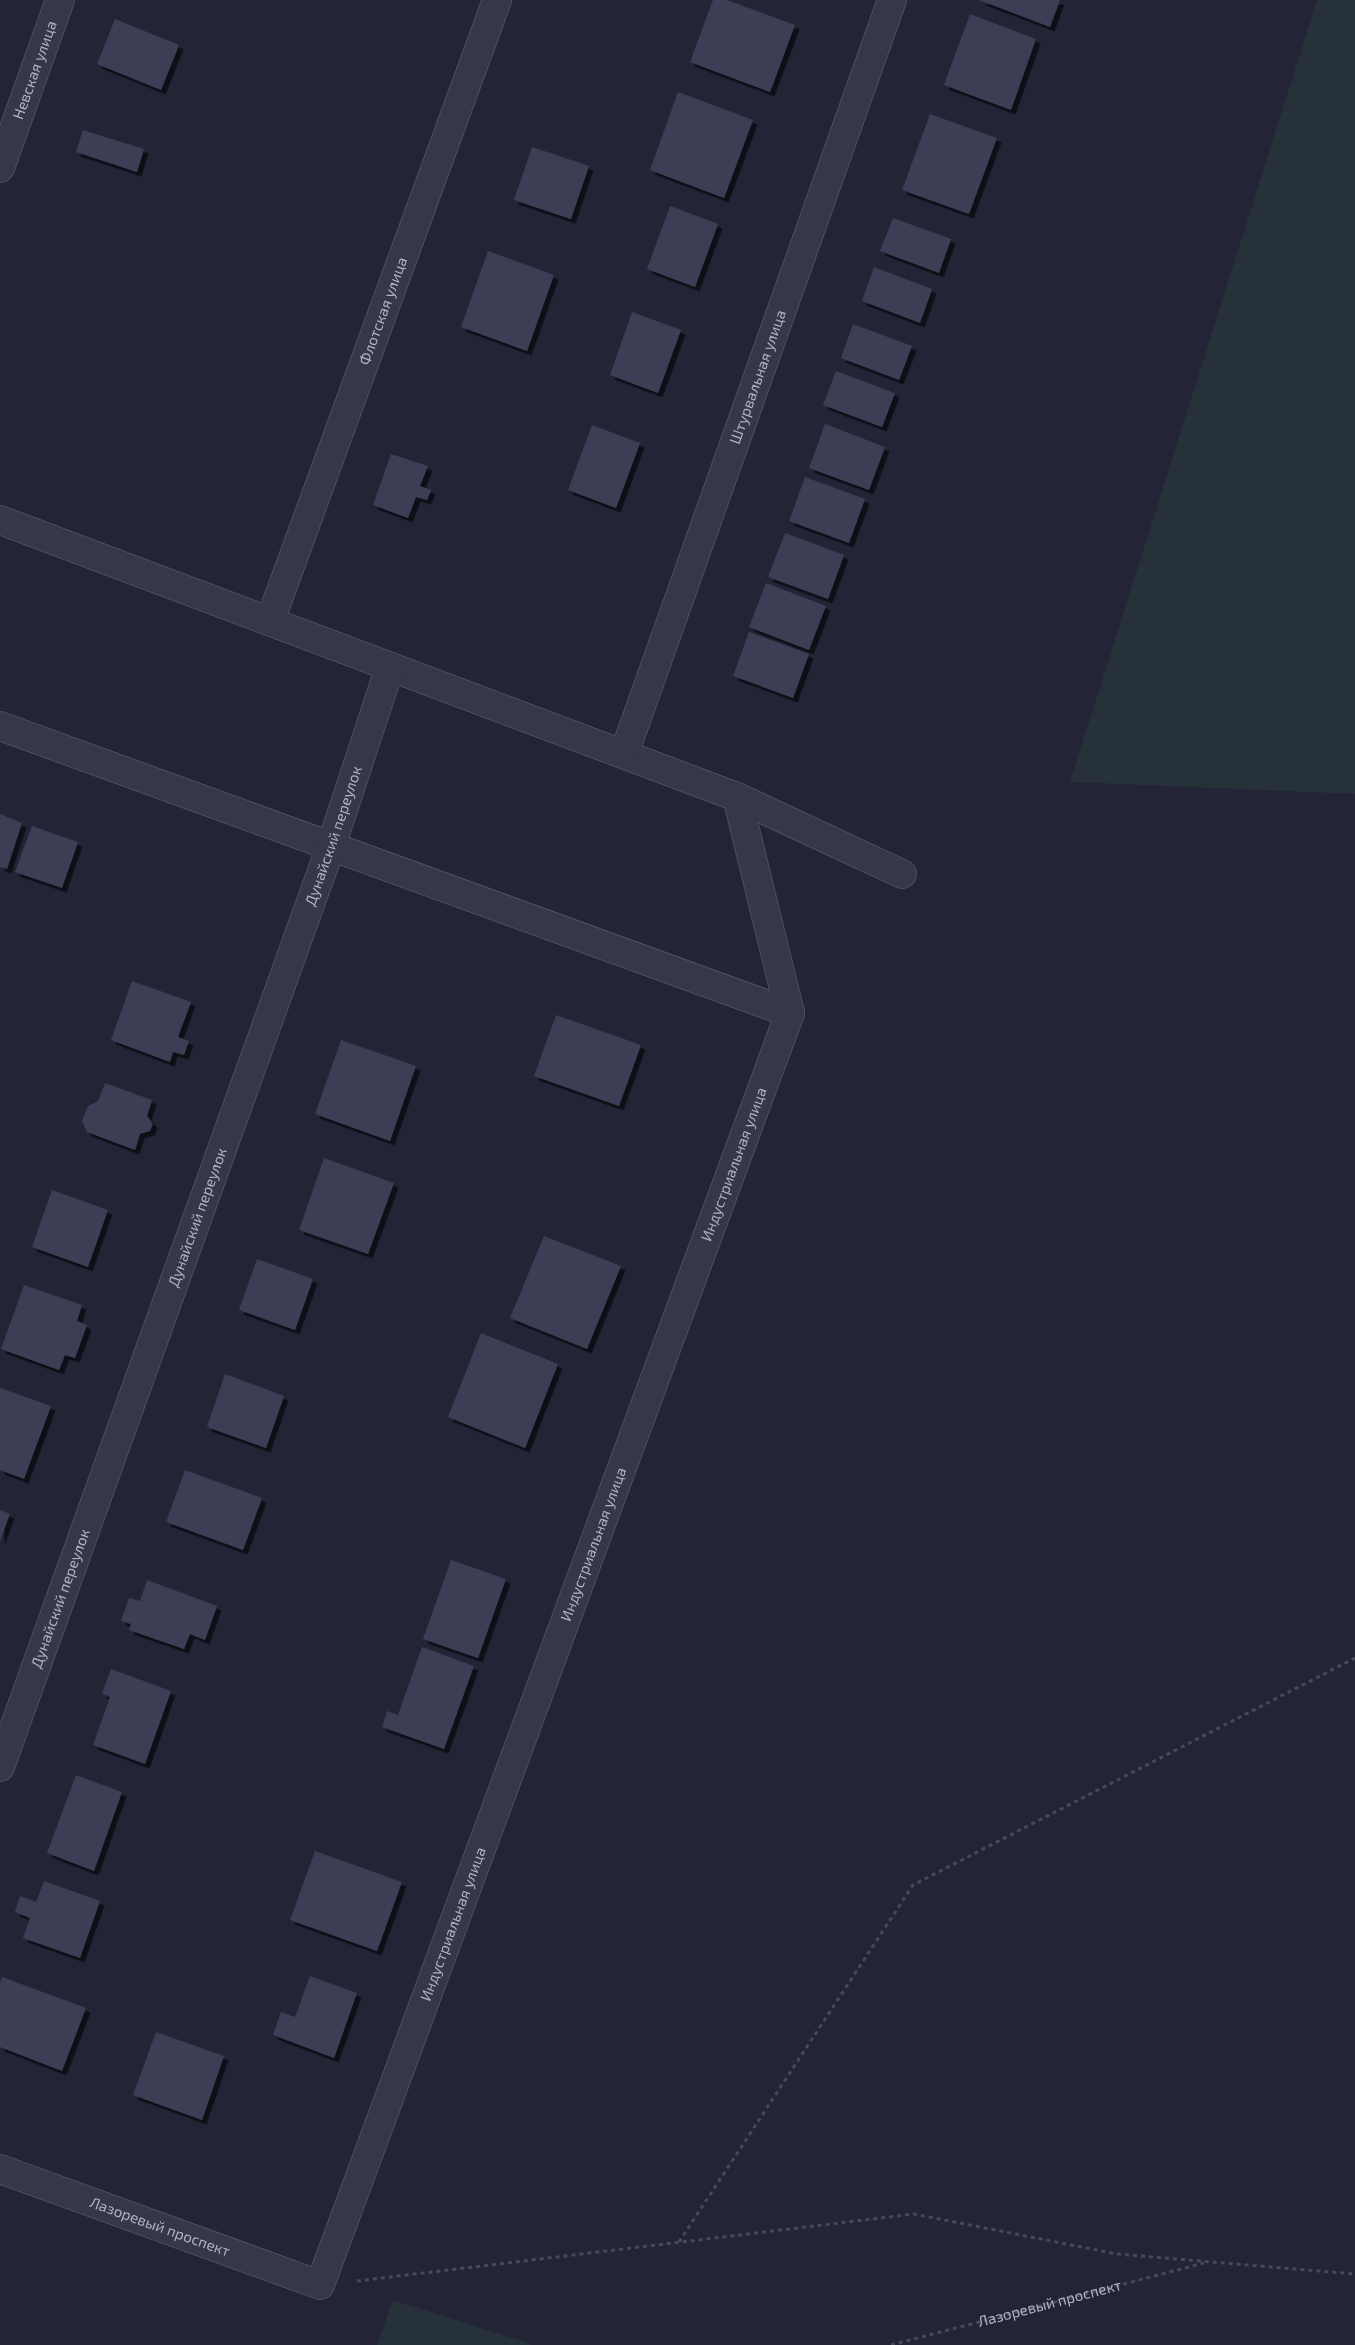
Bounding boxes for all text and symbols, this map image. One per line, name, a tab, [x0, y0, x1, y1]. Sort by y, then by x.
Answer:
street label: Невская улица	[8, 18, 60, 122]
street label: Флотская улица	[354, 254, 410, 367]
street label: Штурвальная улица	[725, 307, 789, 446]
street label: Дунайский переулок	[300, 763, 365, 908]
street label: Индустриальная улица	[696, 1085, 770, 1244]
street label: Дунайский переулок	[163, 1145, 230, 1289]
street label: Индустриальная улица	[556, 1464, 629, 1623]
street label: Дунайский переулок	[26, 1526, 93, 1670]
street label: Индустриальная улица	[416, 1844, 489, 2003]
street label: Лазоревый проспект	[88, 2192, 233, 2260]
street label: Лазоревый проспект	[976, 2275, 1123, 2330]

